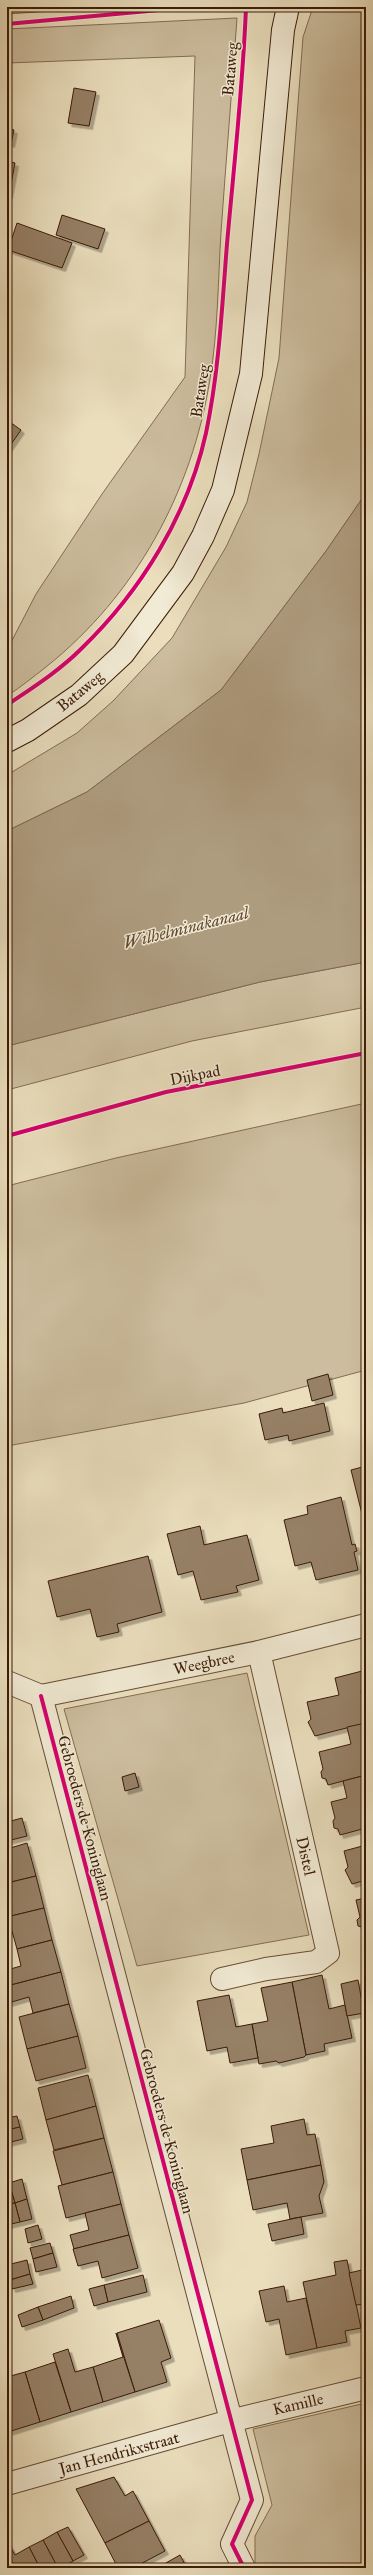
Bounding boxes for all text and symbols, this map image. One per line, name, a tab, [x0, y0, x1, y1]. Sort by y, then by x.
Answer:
street label: Bataweg	[218, 41, 243, 97]
street label: Bataweg	[186, 362, 215, 419]
street label: Bataweg	[53, 666, 108, 716]
water label: Wilhelminakanaal	[121, 902, 252, 954]
street label: Dijkpad	[168, 1061, 222, 1089]
street label: Weegbree	[172, 1647, 237, 1680]
street label: Gebroeders de Koninglaan	[53, 1733, 116, 1903]
street label: Distel	[292, 1835, 320, 1878]
street label: Gebroeders de Koninglaan	[135, 2046, 198, 2216]
street label: Kamille	[271, 2389, 325, 2419]
street label: Jan Hendrikxstraat	[55, 2428, 182, 2480]

